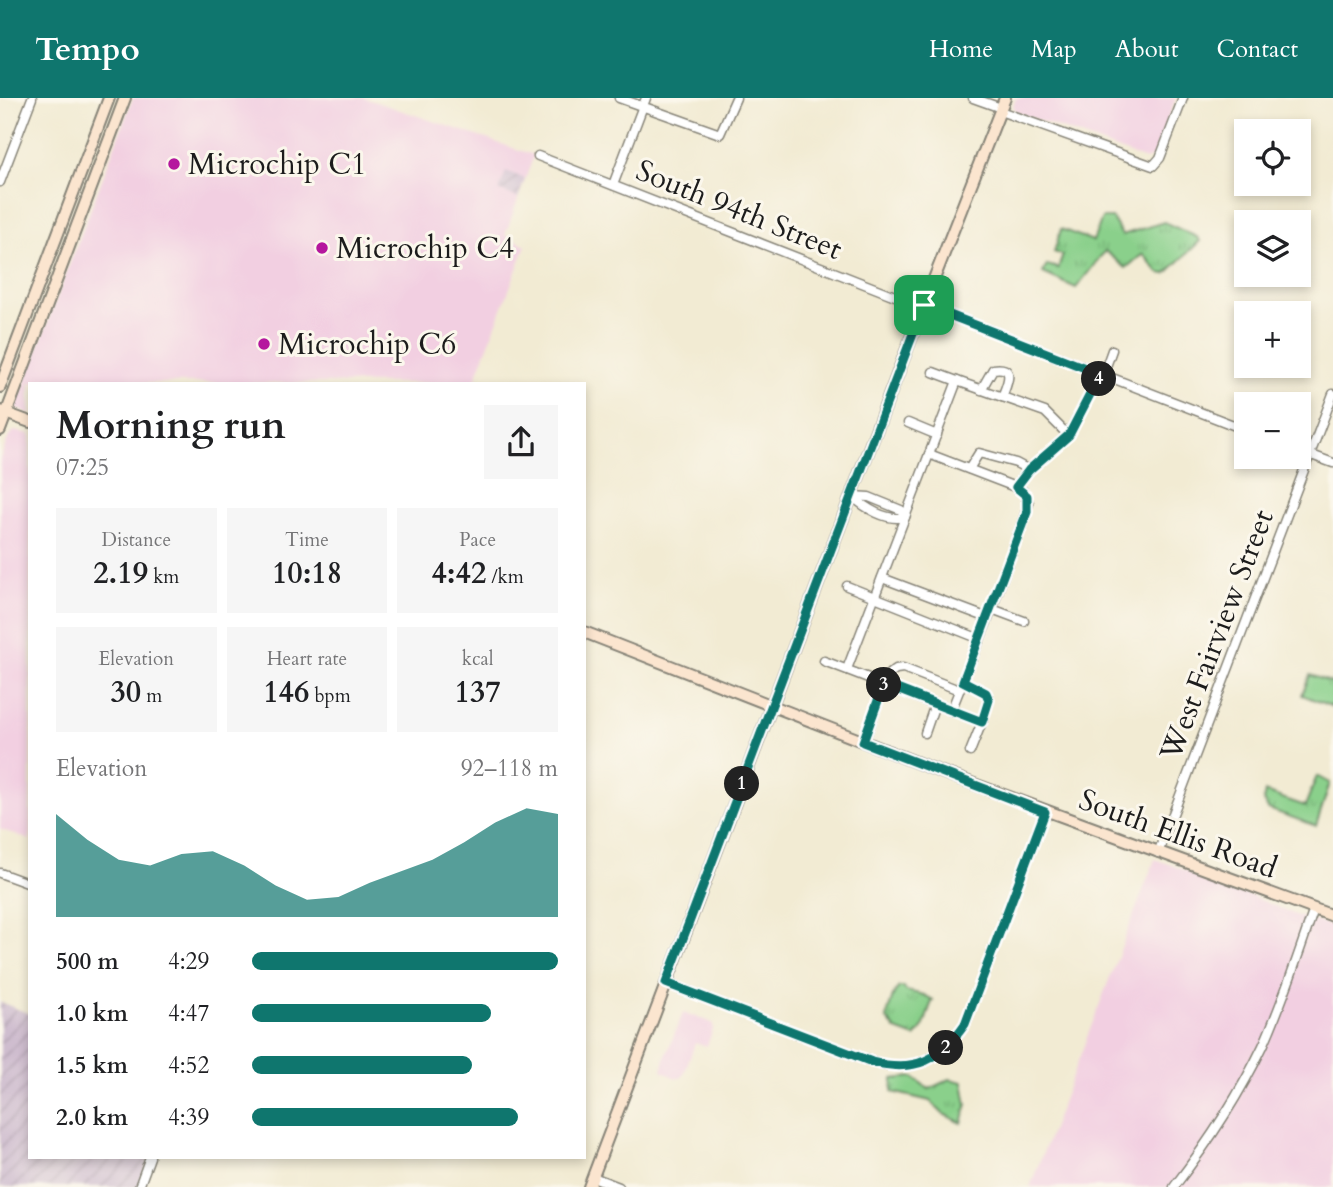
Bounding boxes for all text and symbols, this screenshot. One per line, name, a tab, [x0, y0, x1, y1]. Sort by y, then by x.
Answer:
text: Tempo	[35, 27, 140, 72]
text: Home	[929, 33, 993, 66]
text: Map	[1031, 33, 1077, 66]
text: About	[1115, 33, 1179, 66]
text: Contact	[1217, 33, 1298, 66]
map controls	[1234, 119, 1311, 469]
button: locate	[1234, 119, 1311, 196]
place label: Microchip C1	[188, 144, 366, 185]
street label: South 94th Street	[630, 150, 849, 270]
marker: Microchip C1	[166, 156, 182, 172]
button: layers	[1234, 210, 1311, 287]
place label: Microchip C4	[336, 228, 514, 269]
marker: Microchip C4	[314, 240, 330, 256]
pin	[894, 275, 954, 335]
icon: arrive	[905, 286, 943, 324]
button: +	[1234, 301, 1311, 378]
place label: Microchip C6	[278, 324, 456, 365]
marker: Microchip C6	[256, 336, 272, 352]
pin: 4	[1082, 362, 1116, 396]
text: 4	[1094, 365, 1103, 391]
button: −	[1234, 392, 1311, 469]
text: Morning run	[56, 400, 286, 452]
button: share	[484, 405, 558, 479]
text: 07:25	[56, 452, 109, 483]
street label: West Fairview Street	[1150, 503, 1284, 767]
text: Distance	[102, 527, 171, 553]
text: Time	[285, 527, 329, 553]
text: Pace	[459, 527, 496, 553]
text: 2.19	[93, 553, 148, 594]
text: 10:18	[272, 553, 342, 594]
text: 4:42	[432, 553, 486, 594]
text: km	[148, 564, 179, 590]
text: /km	[486, 564, 524, 590]
text: Elevation	[99, 646, 174, 672]
text: Heart rate	[267, 646, 347, 672]
text: kcal	[462, 646, 494, 672]
pin: 3	[866, 668, 902, 702]
text: 3	[879, 671, 888, 697]
text: 30	[110, 672, 141, 713]
text: 146	[263, 672, 309, 713]
text: 137	[455, 672, 501, 713]
text: m	[141, 683, 162, 709]
text: bpm	[309, 683, 351, 709]
text: Elevation	[56, 753, 147, 784]
text: 92–118 m	[461, 753, 558, 784]
pin: 1	[724, 766, 760, 802]
text: 1	[737, 770, 746, 796]
street label: South Ellis Road	[1073, 779, 1283, 889]
text: 500 m	[56, 946, 119, 977]
text: 4:29	[168, 946, 209, 977]
text: 1.0 km	[56, 998, 128, 1029]
text: 4:47	[168, 998, 209, 1029]
pin: 2	[928, 1030, 964, 1066]
text: 2	[941, 1034, 950, 1060]
text: 1.5 km	[56, 1050, 128, 1081]
text: 4:52	[168, 1050, 209, 1081]
text: 2.0 km	[56, 1102, 128, 1133]
text: 4:39	[168, 1102, 209, 1133]

